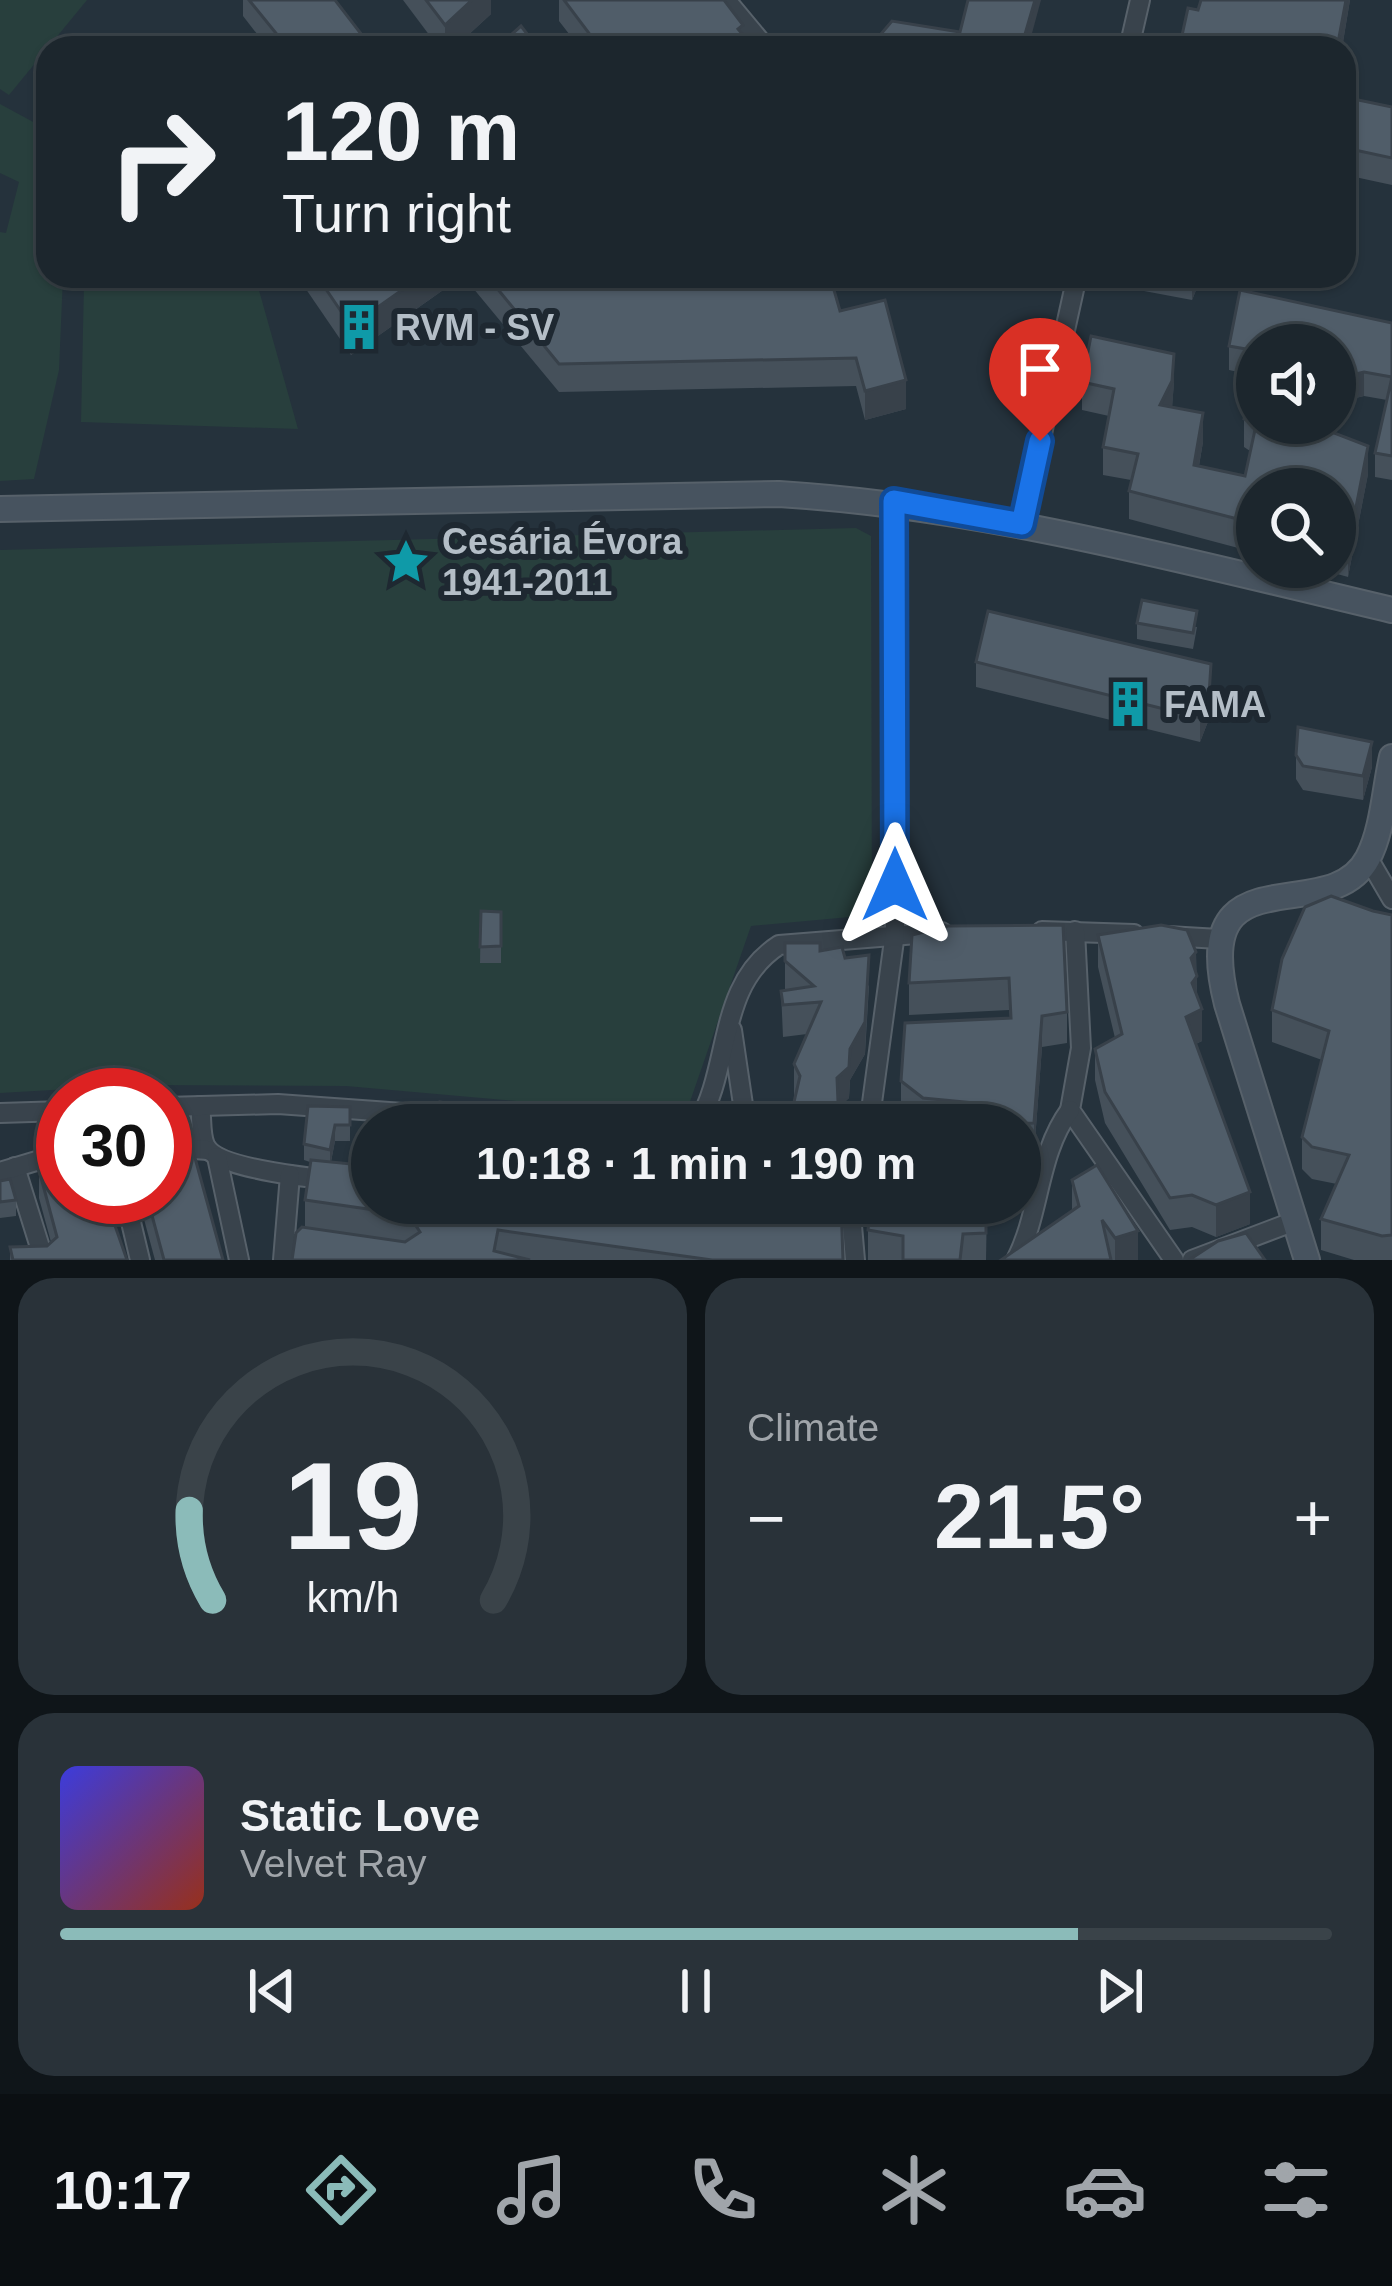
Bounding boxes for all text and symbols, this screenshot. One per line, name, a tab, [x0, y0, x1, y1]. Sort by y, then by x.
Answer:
icon: right	[84, 84, 240, 240]
text: 120 m	[282, 84, 520, 178]
text: Turn right	[282, 183, 511, 243]
building icon: RVM - SV	[334, 302, 384, 352]
place label: RVM - SV	[395, 307, 554, 348]
pin	[989, 318, 1091, 441]
map controls	[1236, 324, 1356, 588]
button: sound	[1236, 324, 1356, 444]
icon: arrive	[1007, 336, 1073, 402]
button: search	[1236, 468, 1356, 588]
place label: Cesária Évora 1941-2011	[442, 521, 683, 603]
place icon: Cesária Évora 1941-2011	[381, 537, 431, 587]
building icon: FAMA	[1103, 679, 1153, 729]
place label: FAMA	[1164, 684, 1266, 725]
position arrow	[832, 822, 958, 948]
speed limit sign: 30	[36, 1068, 192, 1224]
text: 10:18 · 1 min · 190 m	[476, 1138, 916, 1189]
text: Climate	[747, 1406, 879, 1449]
text: 19	[283, 1436, 422, 1575]
text: 21.5°	[934, 1467, 1145, 1567]
text: −	[747, 1481, 786, 1555]
text: +	[1293, 1481, 1332, 1555]
text: km/h	[306, 1572, 399, 1620]
text: Static Love	[240, 1790, 480, 1841]
text: Velvet Ray	[240, 1842, 426, 1885]
icon: previous	[239, 1958, 305, 2024]
icon: pause	[663, 1958, 729, 2024]
icon: next	[1087, 1958, 1153, 2024]
icon: directions	[299, 2148, 383, 2232]
icon: music	[490, 2148, 574, 2232]
icon: phone	[681, 2148, 765, 2232]
icon: climate	[872, 2148, 956, 2232]
icon: car	[1063, 2148, 1147, 2232]
icon: filters	[1254, 2148, 1338, 2232]
text: 10:17	[54, 2160, 192, 2220]

